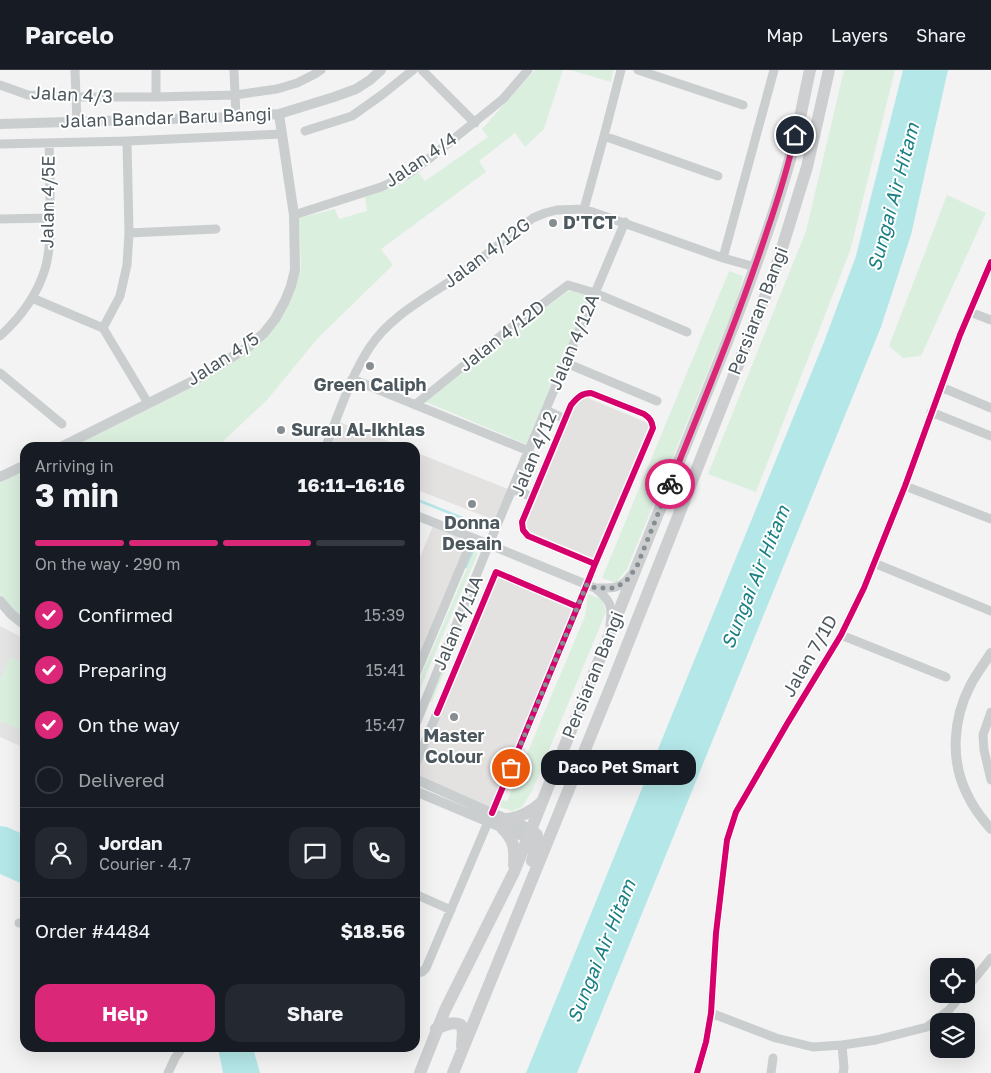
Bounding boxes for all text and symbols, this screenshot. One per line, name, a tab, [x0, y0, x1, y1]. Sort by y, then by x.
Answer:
text: Parcelo	[25, 20, 114, 49]
text: Map	[766, 24, 803, 46]
text: Layers	[831, 24, 888, 46]
text: Share	[916, 24, 966, 46]
street label: Jalan 4/3	[31, 81, 113, 107]
street label: Jalan Bandar Baru Bangi	[60, 102, 272, 132]
pin	[774, 114, 816, 156]
water label: Sungai Air Hitam	[862, 119, 924, 273]
icon: home	[781, 121, 809, 149]
street label: Jalan 4/4	[380, 127, 461, 191]
street label: Jalan 4/5E	[35, 155, 59, 249]
place label: D'TCT	[563, 211, 617, 233]
street label: Jalan 4/12G	[439, 212, 534, 292]
marker: D'TCT	[547, 217, 559, 229]
street label: Persiaran Bangi	[723, 244, 792, 378]
street label: Jalan 4/12A	[543, 290, 603, 393]
street label: Jalan 4/12D	[454, 295, 549, 376]
street label: Jalan 4/5	[182, 327, 263, 390]
marker: Green Caliph	[364, 360, 376, 372]
place label: Green Caliph	[314, 373, 426, 395]
street label: Jalan 4/12	[505, 408, 561, 500]
place label: Surau Al-Ikhlas	[291, 418, 425, 440]
marker: Surau Al-Ikhlas	[275, 424, 287, 436]
text: Arriving in	[35, 456, 114, 476]
courier	[645, 459, 695, 509]
icon: bike	[656, 470, 684, 498]
text: 16:11–16:16	[298, 473, 405, 496]
text: 3 min	[35, 476, 119, 514]
marker: Donna Desain	[466, 498, 478, 510]
water label: Sungai Air Hitam	[715, 501, 794, 652]
place label: Donna Desain	[442, 511, 502, 554]
text: On the way · 290 m	[35, 554, 180, 574]
street label: Jalan 4/11A	[427, 572, 487, 673]
icon: check	[35, 601, 63, 629]
text: Confirmed	[78, 603, 173, 626]
text: 15:39	[364, 605, 405, 625]
street label: Persiaran Bangi	[557, 608, 628, 742]
street label: Jalan 7/1D	[777, 611, 841, 700]
icon: check	[35, 656, 63, 684]
text: Preparing	[78, 658, 167, 681]
text: 15:41	[366, 660, 405, 680]
icon: check	[35, 711, 63, 739]
marker: Master Colour	[448, 711, 460, 723]
text: On the way	[78, 713, 180, 736]
text: 15:47	[365, 715, 405, 735]
place label: Master Colour	[423, 724, 485, 767]
pin	[490, 747, 532, 789]
callout: Daco Pet Smart	[541, 750, 696, 786]
icon: bag	[497, 754, 525, 782]
text: Daco Pet Smart	[558, 757, 679, 777]
text: Delivered	[78, 768, 165, 791]
button: person	[35, 827, 87, 879]
button: chat	[289, 827, 341, 879]
button: phone	[353, 827, 405, 879]
text: Jordan	[99, 831, 163, 854]
text: Courier · 4.7	[99, 854, 191, 874]
water label: Sungai Air Hitam	[561, 875, 640, 1026]
text: Order #4484	[35, 919, 150, 942]
text: $18.56	[341, 919, 405, 942]
map controls	[930, 958, 975, 1058]
button: locate	[930, 958, 975, 1003]
button: Help	[35, 984, 215, 1042]
button: Share	[225, 984, 405, 1042]
button: layers	[930, 1013, 975, 1058]

